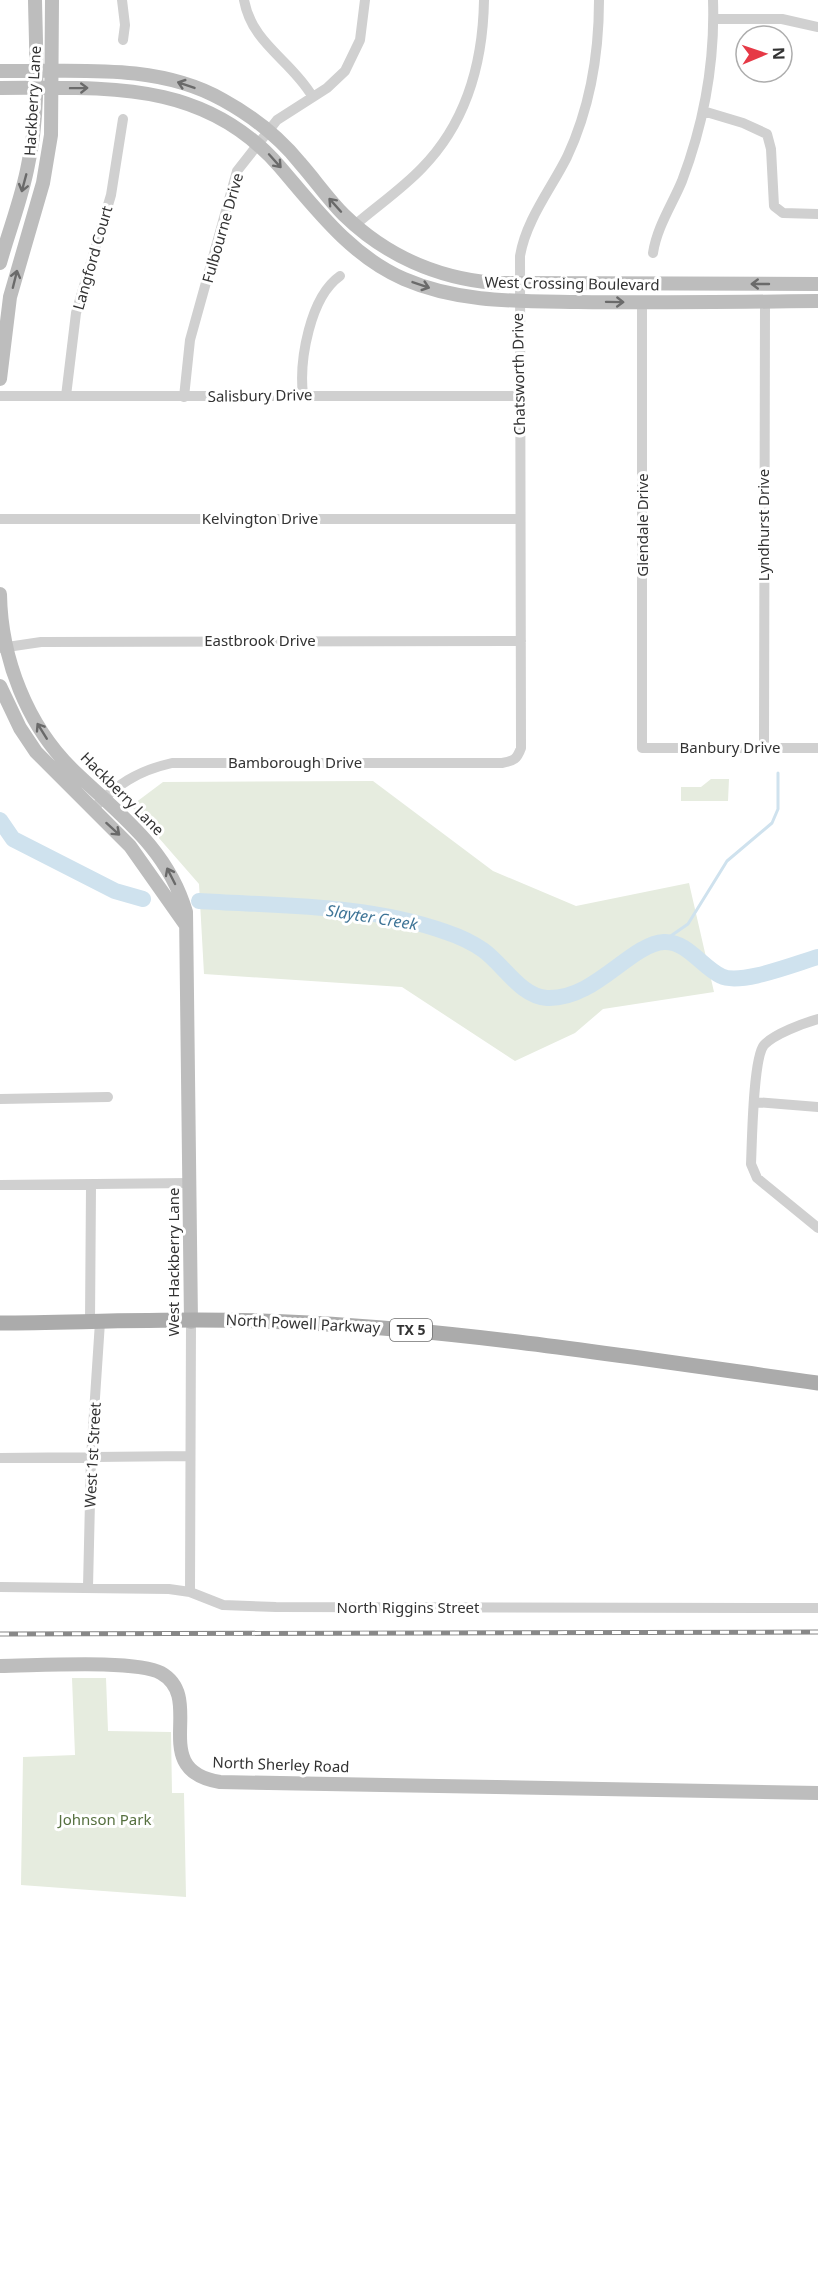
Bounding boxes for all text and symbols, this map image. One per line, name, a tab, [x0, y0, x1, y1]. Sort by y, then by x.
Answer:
north arrow	[734, 24, 794, 84]
street label: Hackberry Lane	[19, 45, 45, 157]
text: N	[768, 47, 790, 60]
one-way arrow	[177, 78, 196, 89]
one-way arrow	[69, 82, 89, 94]
one-way arrow	[268, 153, 282, 168]
street label: Fulbourne Drive	[197, 170, 247, 285]
one-way arrow	[17, 174, 29, 193]
one-way arrow	[328, 198, 342, 213]
street label: Langford Court	[68, 203, 117, 312]
one-way arrow	[9, 270, 21, 289]
street label: West Crossing Boulevard	[484, 271, 660, 295]
one-way arrow	[750, 278, 770, 290]
one-way arrow	[411, 280, 430, 291]
one-way arrow	[604, 297, 624, 308]
street label: Chatsworth Drive	[507, 313, 529, 435]
street label: Salisbury Drive	[207, 384, 313, 406]
street label: Lyndhurst Drive	[753, 469, 773, 581]
street label: Glendale Drive	[632, 473, 652, 577]
street label: Kelvington Drive	[202, 508, 318, 528]
street label: Eastbrook Drive	[204, 630, 316, 650]
one-way arrow	[36, 723, 48, 740]
street label: Banbury Drive	[680, 737, 780, 757]
street label: Hackberry Lane	[77, 747, 169, 839]
street label: Bamborough Drive	[228, 752, 362, 772]
one-way arrow	[105, 822, 120, 836]
one-way arrow	[164, 868, 176, 886]
water label: Slayter Creek	[325, 899, 420, 935]
street label: West Hackberry Lane	[163, 1188, 183, 1336]
street label: North Powell Parkway	[225, 1309, 381, 1337]
road number: TX 5	[390, 1319, 432, 1341]
street label: West 1st Street	[79, 1401, 105, 1508]
street label: North Riggins Street	[336, 1597, 480, 1617]
street label: North Sherley Road	[212, 1752, 350, 1776]
park label: Johnson Park	[57, 1809, 151, 1829]

